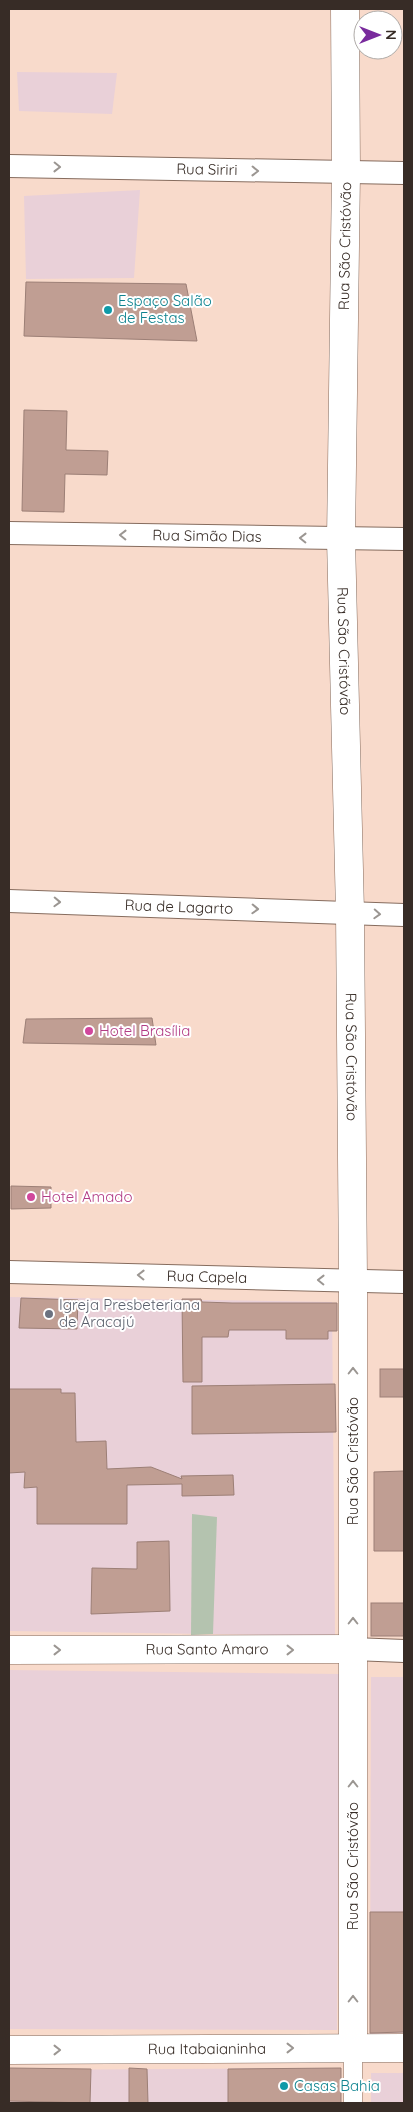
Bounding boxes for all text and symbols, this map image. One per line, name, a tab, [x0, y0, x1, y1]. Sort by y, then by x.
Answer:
north arrow	[353, 10, 403, 60]
text: N	[382, 30, 400, 40]
street label: Rua Siriri	[176, 159, 238, 179]
one-way arrow	[54, 162, 62, 172]
one-way arrow	[252, 166, 259, 176]
street label: Rua São Cristóvão	[334, 182, 355, 310]
place label: Espaço Salão de Festas	[118, 291, 212, 327]
marker: Espaço Salão de Festas	[102, 304, 114, 316]
street label: Rua Simão Dias	[152, 525, 262, 546]
one-way arrow	[119, 530, 126, 540]
one-way arrow	[299, 533, 306, 543]
street label: Rua São Cristóvão	[333, 587, 355, 715]
street label: Rua de Lagarto	[124, 895, 234, 918]
one-way arrow	[54, 897, 62, 908]
one-way arrow	[252, 904, 259, 914]
one-way arrow	[373, 908, 381, 919]
street label: Rua São Cristóvão	[342, 993, 362, 1121]
place label: Hotel Brasília	[99, 1021, 190, 1040]
marker: Hotel Brasília	[83, 1025, 95, 1037]
place label: Hotel Amado	[41, 1187, 133, 1206]
marker: Hotel Amado	[25, 1191, 37, 1203]
street label: Rua Capela	[166, 1266, 248, 1287]
one-way arrow	[136, 1270, 144, 1281]
one-way arrow	[316, 1274, 324, 1285]
place label: Igreja Presbeteriana de Aracajú	[59, 1295, 200, 1331]
marker: Igreja Presbeteriana de Aracajú	[43, 1308, 55, 1320]
one-way arrow	[348, 1367, 358, 1375]
street label: Rua São Cristóvão	[343, 1397, 362, 1525]
one-way arrow	[348, 1617, 358, 1625]
street label: Rua Santo Amaro	[145, 1639, 269, 1659]
one-way arrow	[54, 1645, 62, 1655]
one-way arrow	[286, 1645, 294, 1655]
one-way arrow	[348, 1780, 358, 1788]
street label: Rua São Cristóvão	[343, 1802, 362, 1930]
one-way arrow	[348, 1995, 358, 2002]
street label: Rua Itabaianinha	[148, 2039, 266, 2058]
one-way arrow	[286, 2043, 294, 2053]
one-way arrow	[54, 2045, 62, 2055]
place label: Casas Bahia	[294, 2076, 380, 2095]
marker: Casas Bahia	[278, 2080, 290, 2092]

